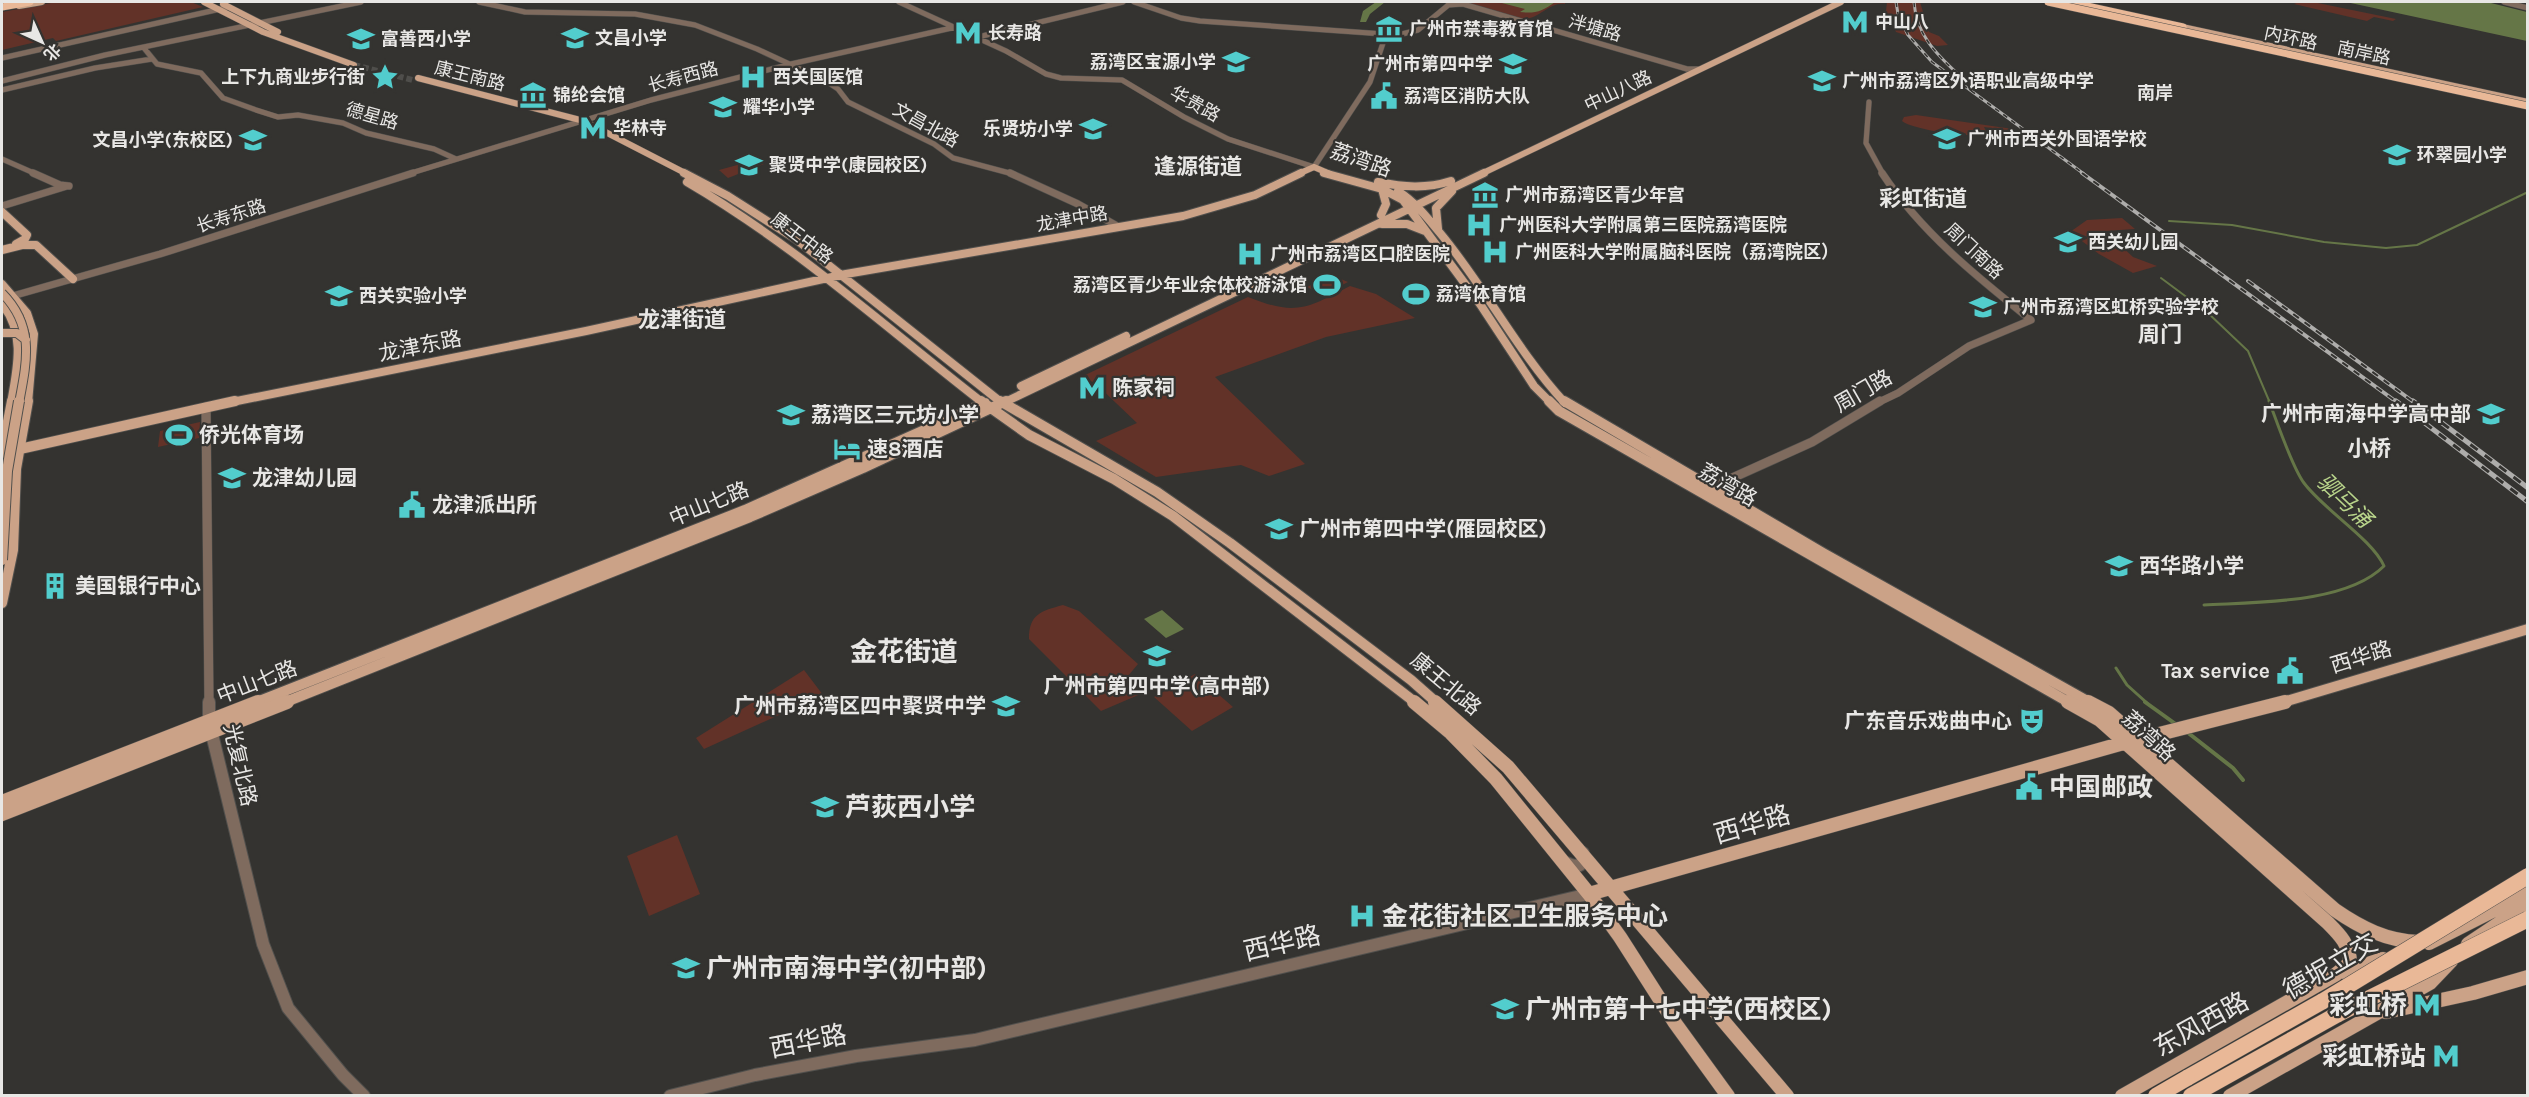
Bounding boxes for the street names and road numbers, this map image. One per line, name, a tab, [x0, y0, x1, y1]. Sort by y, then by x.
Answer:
street label: 泮塘路	[1566, 10, 1624, 46]
street label: 内环路	[2262, 22, 2320, 54]
street label: 南岸路	[2335, 37, 2393, 69]
street label: 康王南路	[432, 57, 508, 95]
street label: 长寿西路	[645, 57, 721, 97]
street label: 中山八路	[1581, 66, 1655, 116]
street label: 华贵路	[1166, 81, 1224, 127]
street label: 德星路	[343, 98, 401, 134]
street label: 文昌北路	[889, 98, 963, 152]
street label: 荔湾路	[1327, 138, 1395, 182]
street label: 长寿东路	[193, 194, 269, 238]
street label: 龙津中路	[1035, 202, 1109, 236]
street label: 康王中路	[767, 208, 837, 268]
street label: 周门南路	[1940, 218, 2008, 284]
street label: 龙津东路	[376, 326, 464, 366]
street label: 周门路	[1830, 365, 1896, 417]
street label: 荔湾路	[1695, 459, 1761, 511]
street label: 中山七路	[666, 477, 752, 531]
street label: 西华路	[2327, 636, 2395, 678]
street label: 康王北路	[1406, 648, 1486, 720]
street label: 中山七路	[213, 656, 301, 708]
street label: 荔湾路	[2118, 706, 2180, 766]
street label: 光复北路	[219, 721, 261, 809]
street label: 西华路	[1710, 799, 1794, 850]
street label: 西华路	[1241, 920, 1324, 967]
street label: 德坭立交	[2277, 927, 2383, 1006]
street label: 东风西路	[2148, 986, 2254, 1063]
street label: 西华路	[767, 1019, 849, 1064]

